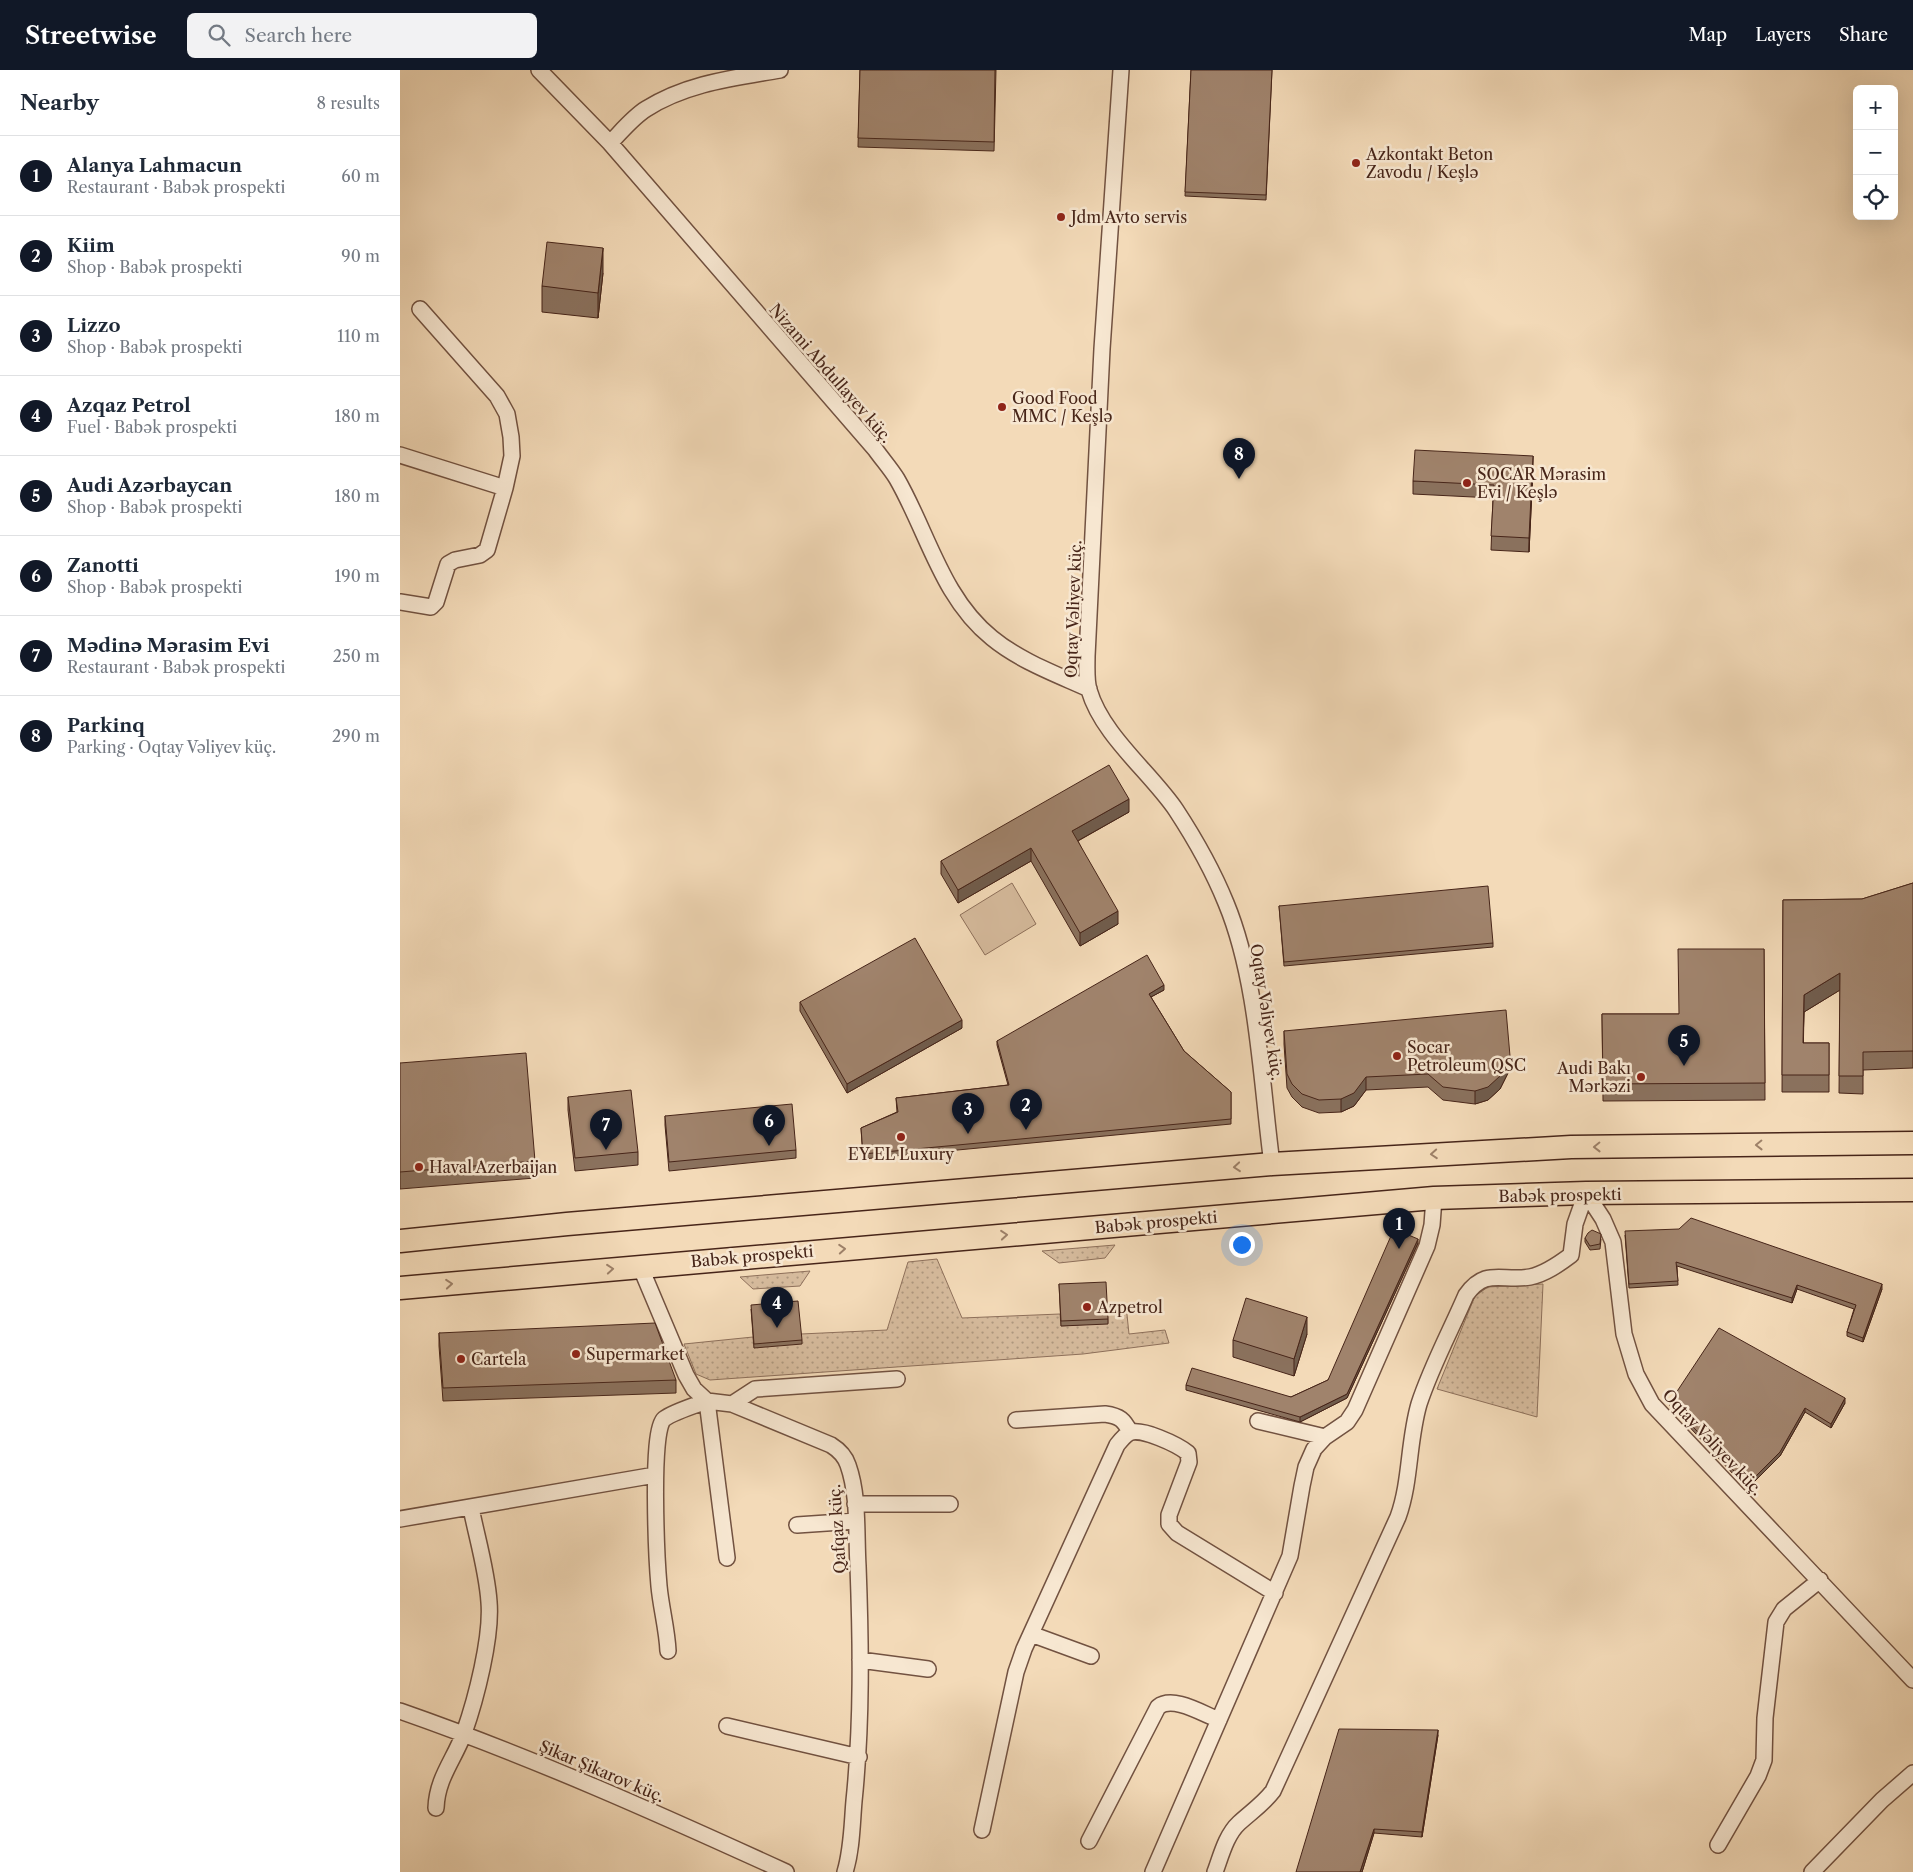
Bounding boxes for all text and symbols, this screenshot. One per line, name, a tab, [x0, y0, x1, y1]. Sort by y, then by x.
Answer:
search box	[187, 13, 537, 58]
text: Streetwise	[25, 21, 157, 50]
icon: search	[205, 21, 233, 49]
text: Search here	[245, 24, 352, 47]
text: Map	[1689, 24, 1727, 46]
text: Layers	[1755, 24, 1811, 46]
text: Share	[1839, 24, 1888, 46]
map controls	[1853, 85, 1898, 220]
button: +	[1853, 85, 1898, 130]
text: Nearby	[20, 90, 99, 115]
text: 8 results	[317, 93, 380, 113]
button: −	[1853, 130, 1898, 175]
place label: Azkontakt Beton Zavodu / Keşlə	[1365, 144, 1493, 182]
text: Alanya Lahmacun	[67, 154, 242, 177]
marker: Azkontakt Beton Zavodu / Keşlə	[1350, 157, 1362, 169]
text: 1	[32, 166, 40, 186]
text: 60 m	[341, 166, 380, 186]
button: locate	[1853, 175, 1898, 220]
text: Restaurant · Babək prospekti	[67, 177, 285, 197]
place label: Jdm Avto servis	[1068, 207, 1187, 227]
marker: Jdm Avto servis	[1055, 211, 1067, 223]
text: Kiim	[67, 234, 115, 257]
text: 2	[31, 246, 41, 266]
text: 90 m	[341, 246, 380, 266]
text: Shop · Babək prospekti	[67, 257, 242, 277]
street label: Nizami Abdullayev küç.	[765, 299, 897, 447]
text: Lizzo	[67, 314, 120, 337]
text: 3	[31, 326, 41, 346]
text: 110 m	[337, 326, 380, 346]
text: Shop · Babək prospekti	[67, 337, 242, 357]
place label: Good Food MMC / Keşlə	[1012, 388, 1112, 426]
text: Azqaz Petrol	[67, 394, 191, 417]
marker: Good Food MMC / Keşlə	[996, 401, 1008, 413]
text: 4	[31, 406, 41, 426]
text: 180 m	[334, 406, 380, 426]
text: Fuel · Babək prospekti	[67, 417, 237, 437]
pin: 8	[1223, 438, 1255, 479]
place label: SOCAR Mərasim Evi / Keşlə	[1477, 464, 1606, 502]
text: Audi Azərbaycan	[67, 474, 232, 497]
marker: SOCAR Mərasim Evi / Keşlə	[1461, 477, 1473, 489]
text: 5	[32, 486, 40, 506]
text: 180 m	[334, 486, 380, 506]
text: Shop · Babək prospekti	[67, 497, 242, 517]
street label: Oqtay Vəliyev küç.	[1061, 540, 1085, 678]
text: Zanotti	[67, 554, 139, 577]
text: 6	[31, 566, 41, 586]
text: 190 m	[335, 566, 380, 586]
text: Shop · Babək prospekti	[67, 577, 242, 597]
text: Mədinə Mərasim Evi	[67, 634, 270, 657]
text: 7	[32, 646, 40, 666]
text: 250 m	[333, 646, 380, 666]
text: Restaurant · Babək prospekti	[67, 657, 285, 677]
text: Parkinq	[67, 714, 145, 737]
text: 8	[31, 726, 41, 746]
text: 290 m	[332, 726, 380, 746]
text: Parking · Oqtay Vəliyev küç.	[67, 737, 276, 757]
street label: Oqtay Vəliyev küç.	[1246, 942, 1288, 1082]
pin: 5	[1668, 1025, 1700, 1066]
place label: Socar Petroleum QSC	[1407, 1037, 1526, 1075]
marker: Socar Petroleum QSC	[1391, 1050, 1403, 1062]
place label: Audi Bakı Mərkəzi	[1556, 1058, 1631, 1096]
marker: Audi Bakı Mərkəzi	[1635, 1071, 1647, 1083]
pin: 2	[1010, 1089, 1042, 1130]
pin: 3	[952, 1093, 984, 1134]
pin: 6	[753, 1105, 785, 1146]
pin: 7	[590, 1109, 622, 1150]
marker: EY EL Luxury	[895, 1131, 907, 1143]
one-way arrow	[1755, 1140, 1763, 1150]
one-way arrow	[1593, 1141, 1601, 1152]
place label: EY EL Luxury	[848, 1144, 955, 1164]
one-way arrow	[1430, 1149, 1438, 1160]
place label: Haval Azerbaijan	[429, 1157, 557, 1177]
marker: Haval Azerbaijan	[413, 1161, 425, 1173]
one-way arrow	[1233, 1162, 1241, 1173]
street label: Babək prospekti	[1498, 1184, 1622, 1206]
street label: Babək prospekti	[1094, 1207, 1218, 1237]
pin: 1	[1383, 1208, 1415, 1249]
one-way arrow	[1000, 1230, 1008, 1241]
your location	[1229, 1232, 1255, 1258]
street label: Babək prospekti	[690, 1241, 814, 1271]
one-way arrow	[838, 1244, 846, 1255]
one-way arrow	[607, 1264, 615, 1275]
one-way arrow	[445, 1278, 453, 1289]
pin: 4	[761, 1287, 793, 1328]
place label: Azpetrol	[1096, 1297, 1163, 1317]
marker: Azpetrol	[1081, 1301, 1093, 1313]
place label: Supermarket	[586, 1344, 685, 1364]
marker: Supermarket	[570, 1348, 582, 1360]
place label: Cartela	[471, 1349, 527, 1369]
marker: Cartela	[455, 1353, 467, 1365]
street label: Oqtay Vəliyev küç.	[1659, 1385, 1767, 1499]
street label: Qafqaz küç.	[824, 1484, 850, 1574]
street label: Şikar Şikarov küç.	[536, 1736, 668, 1806]

